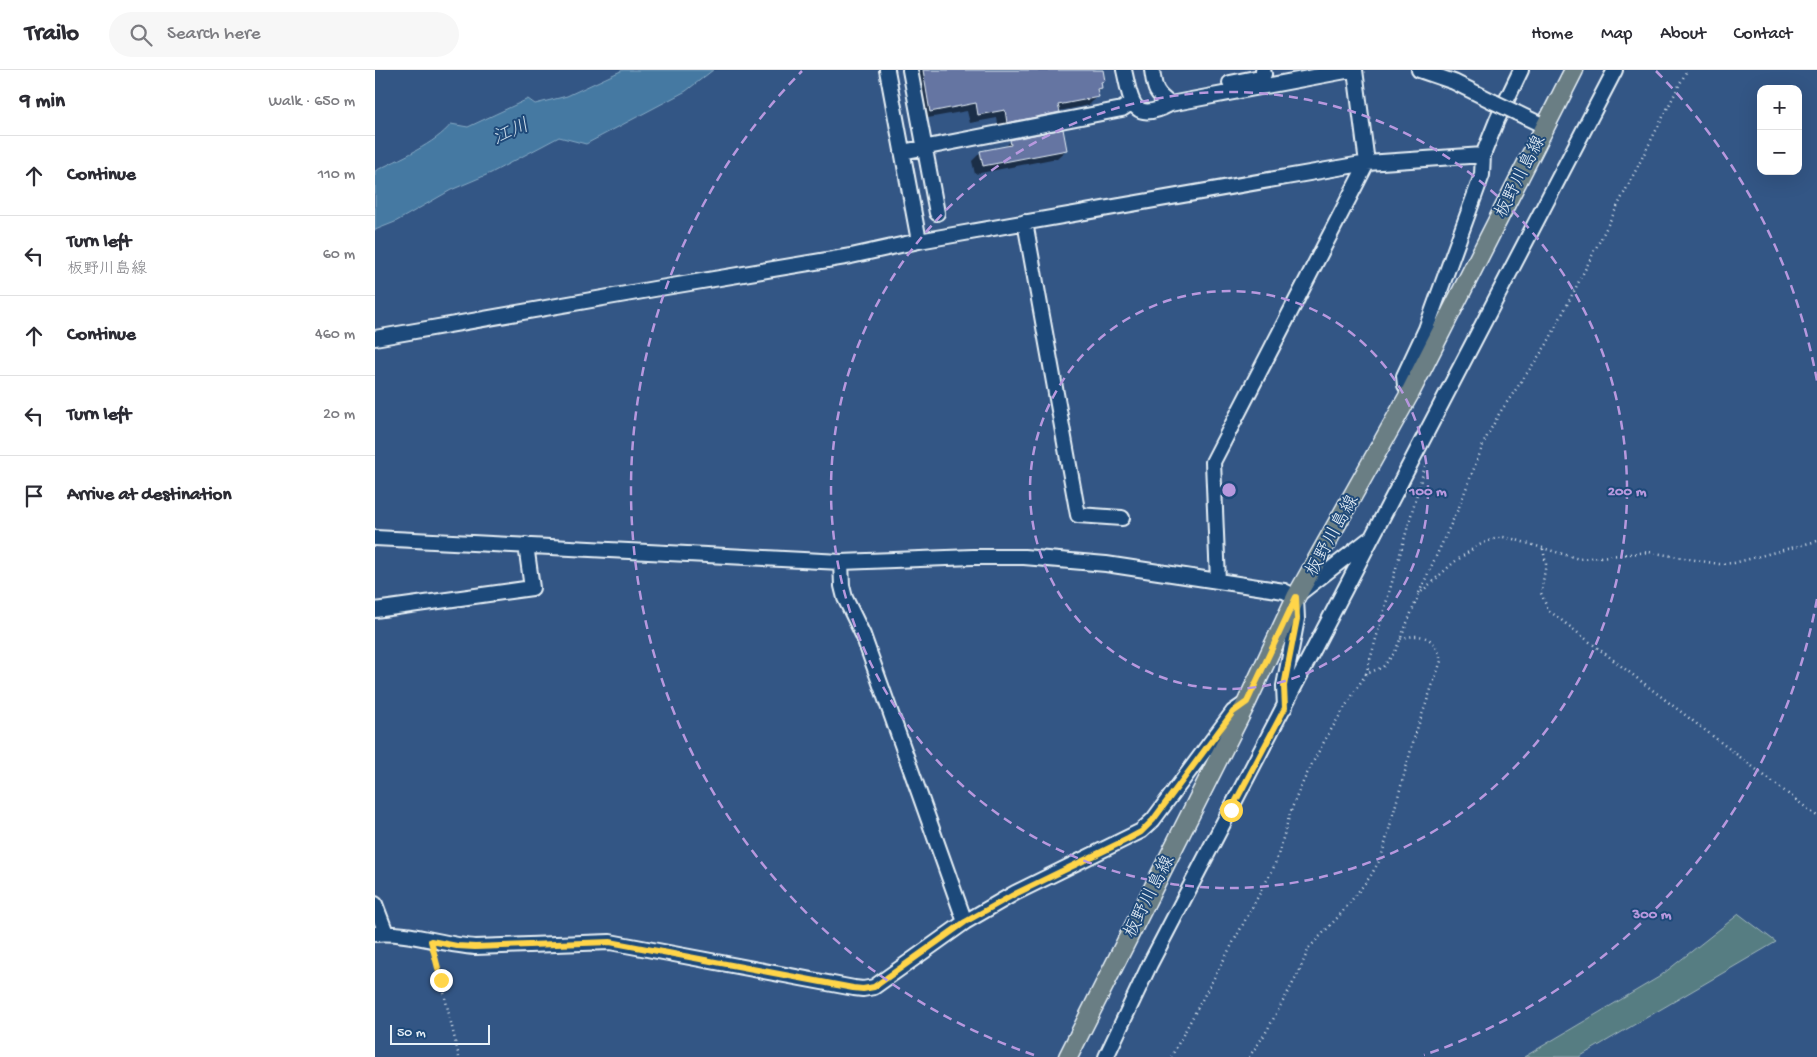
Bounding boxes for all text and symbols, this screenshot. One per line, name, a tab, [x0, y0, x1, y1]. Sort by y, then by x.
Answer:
search box	[109, 12, 459, 57]
text: Trailo	[25, 20, 79, 49]
icon: search	[127, 21, 155, 49]
text: Search here	[167, 23, 261, 46]
text: Home	[1531, 24, 1573, 45]
text: Map	[1601, 24, 1632, 45]
text: About	[1660, 24, 1706, 45]
text: Contact	[1734, 24, 1792, 45]
map controls	[1757, 85, 1802, 175]
button: +	[1757, 85, 1802, 130]
text: 9 min	[20, 90, 65, 115]
text: Walk · 650 m	[269, 93, 355, 112]
water label: 江川	[489, 115, 533, 151]
button: −	[1757, 130, 1802, 175]
street label: 板野川島線	[1491, 132, 1551, 222]
icon: ahead	[20, 162, 48, 190]
text: Continue	[67, 164, 136, 187]
text: 110 m	[318, 166, 355, 185]
text: Turn left	[67, 231, 131, 254]
icon: left	[20, 242, 48, 270]
text: 60 m	[323, 246, 355, 265]
text: 板野川島線	[67, 261, 147, 280]
icon: ahead	[20, 322, 48, 350]
text: Continue	[67, 324, 136, 347]
text: 460 m	[315, 326, 355, 345]
icon: left	[20, 402, 48, 430]
text: Turn left	[67, 404, 131, 427]
text: 20 m	[323, 406, 355, 425]
centre of rings	[1220, 481, 1238, 499]
icon: arrive	[20, 482, 48, 510]
text: 100 m	[1408, 483, 1447, 501]
text: 200 m	[1608, 483, 1647, 501]
text: Arrive at destination	[67, 484, 231, 507]
street label: 板野川島線	[1301, 491, 1364, 581]
route start	[1220, 799, 1243, 822]
street label: 板野川島線	[1120, 852, 1180, 942]
text: 300 m	[1631, 906, 1672, 924]
route end	[430, 969, 453, 992]
scale bar	[390, 1022, 490, 1045]
text: 50 m	[397, 1025, 426, 1042]

